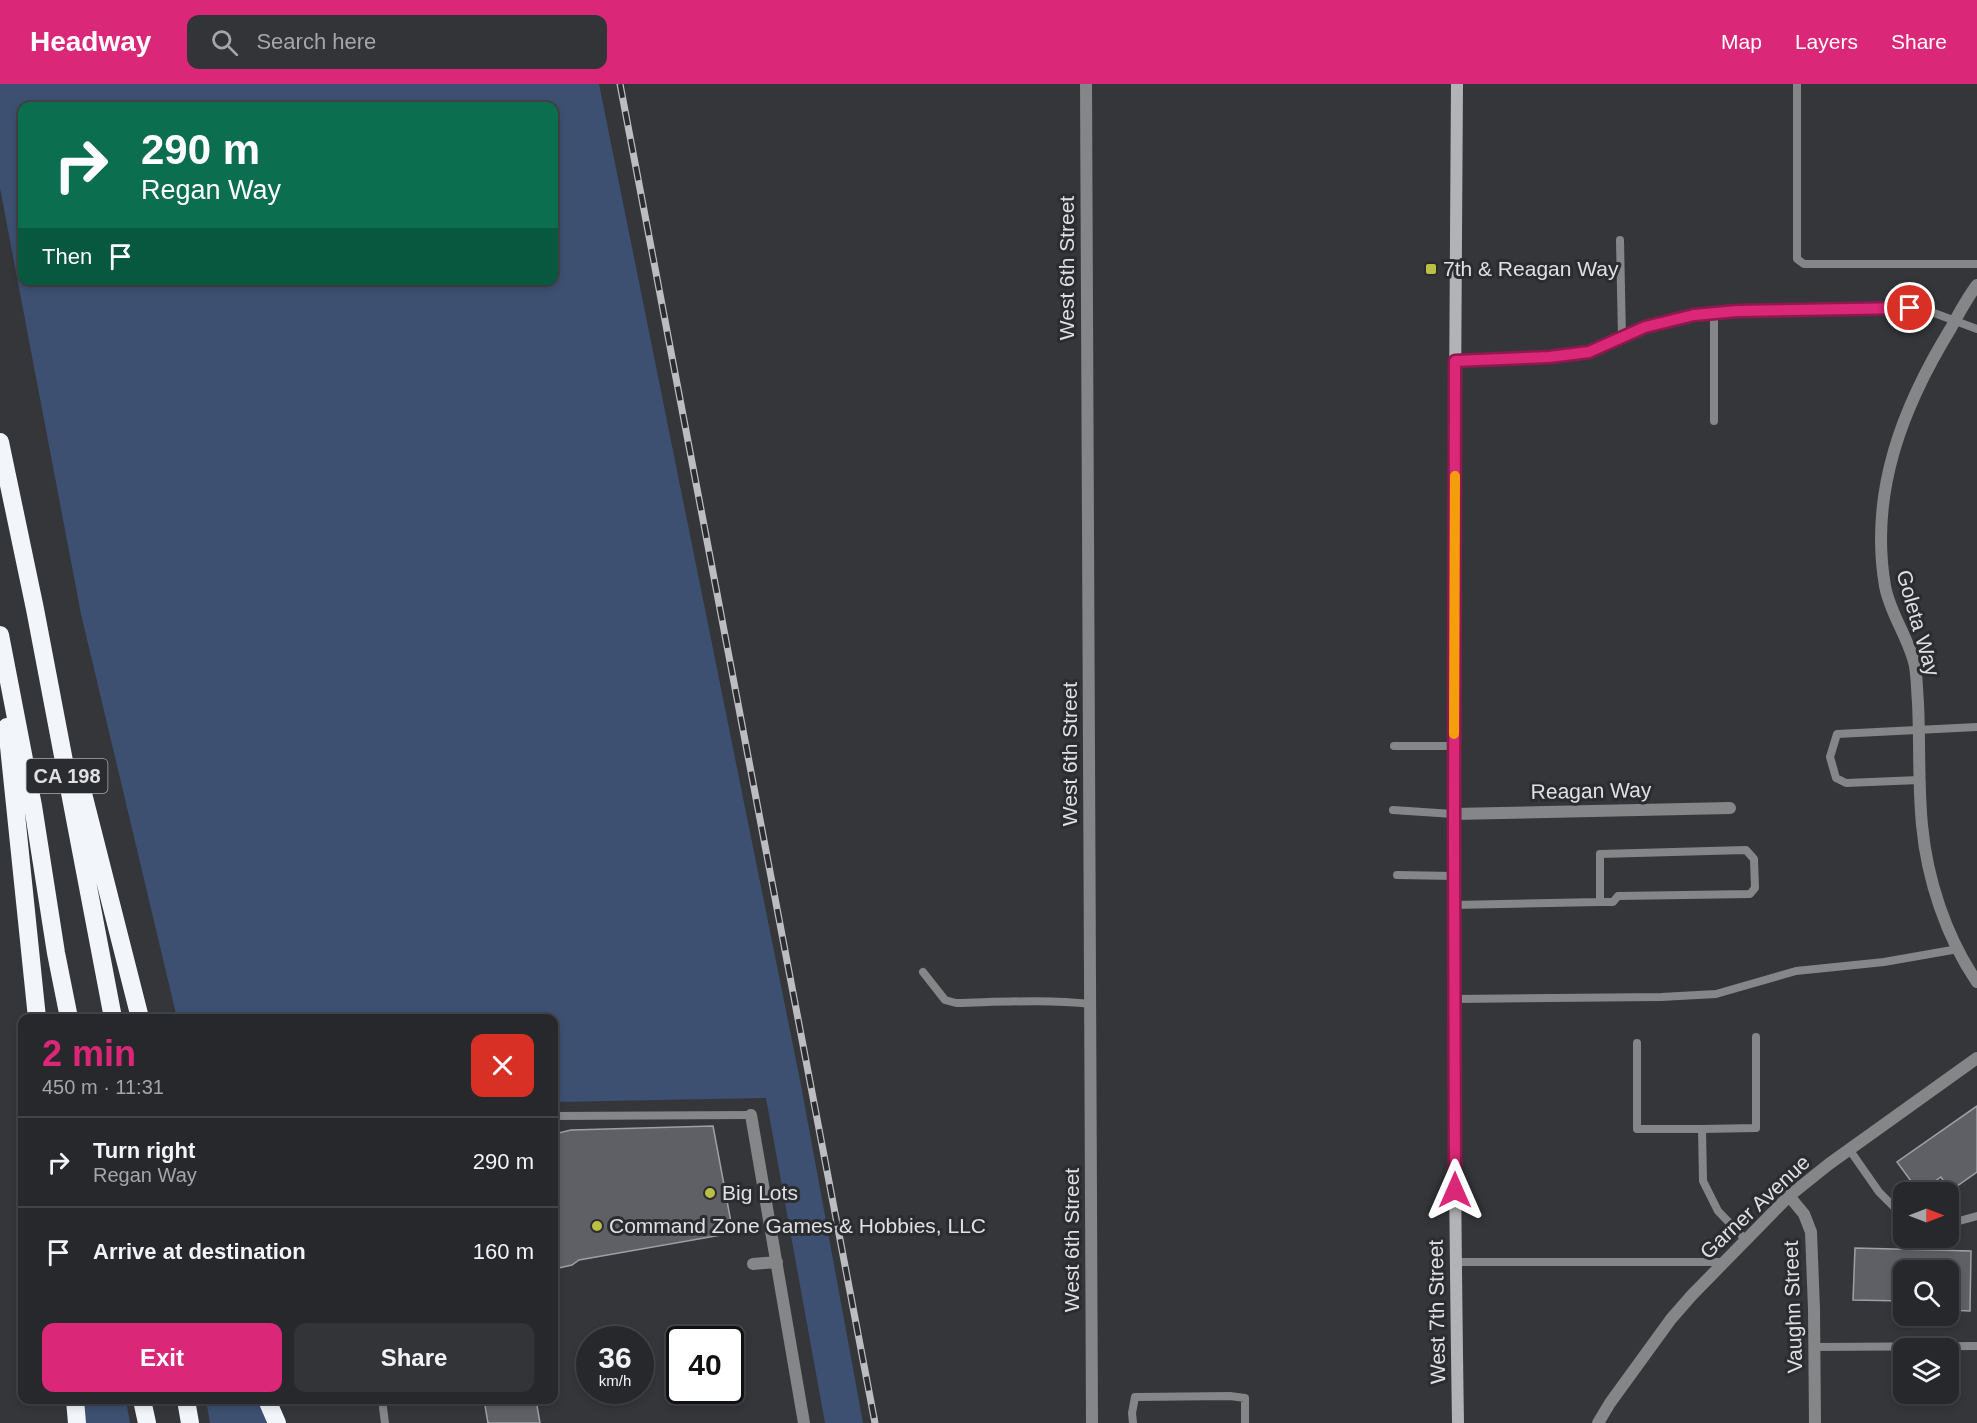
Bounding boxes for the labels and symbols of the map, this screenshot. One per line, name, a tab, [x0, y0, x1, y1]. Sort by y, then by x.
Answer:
street label: West 6th Street	[1055, 196, 1078, 340]
place label: 7th & Reagan Way	[1443, 257, 1619, 280]
marker: 7th & Reagan Way	[1424, 262, 1438, 276]
pin	[1884, 282, 1935, 333]
street label: Goleta Way	[1892, 567, 1945, 679]
street label: West 6th Street	[1058, 682, 1081, 826]
road number: CA 198	[26, 759, 107, 793]
street label: Reagan Way	[1530, 778, 1652, 803]
street label: Garner Avenue	[1695, 1150, 1814, 1263]
position arrow	[1423, 1158, 1487, 1222]
street label: West 6th Street	[1060, 1168, 1083, 1312]
place label: Big Lots	[722, 1181, 798, 1204]
north arrow	[1893, 1182, 1959, 1248]
marker: Big Lots	[703, 1186, 717, 1200]
place label: Command Zone Games & Hobbies, LLC	[609, 1214, 986, 1237]
marker: Command Zone Games & Hobbies, LLC	[590, 1219, 604, 1233]
street label: West 7th Street	[1424, 1239, 1449, 1384]
street label: Vaughn Street	[1779, 1240, 1806, 1374]
speed limit sign: 40	[666, 1326, 744, 1404]

